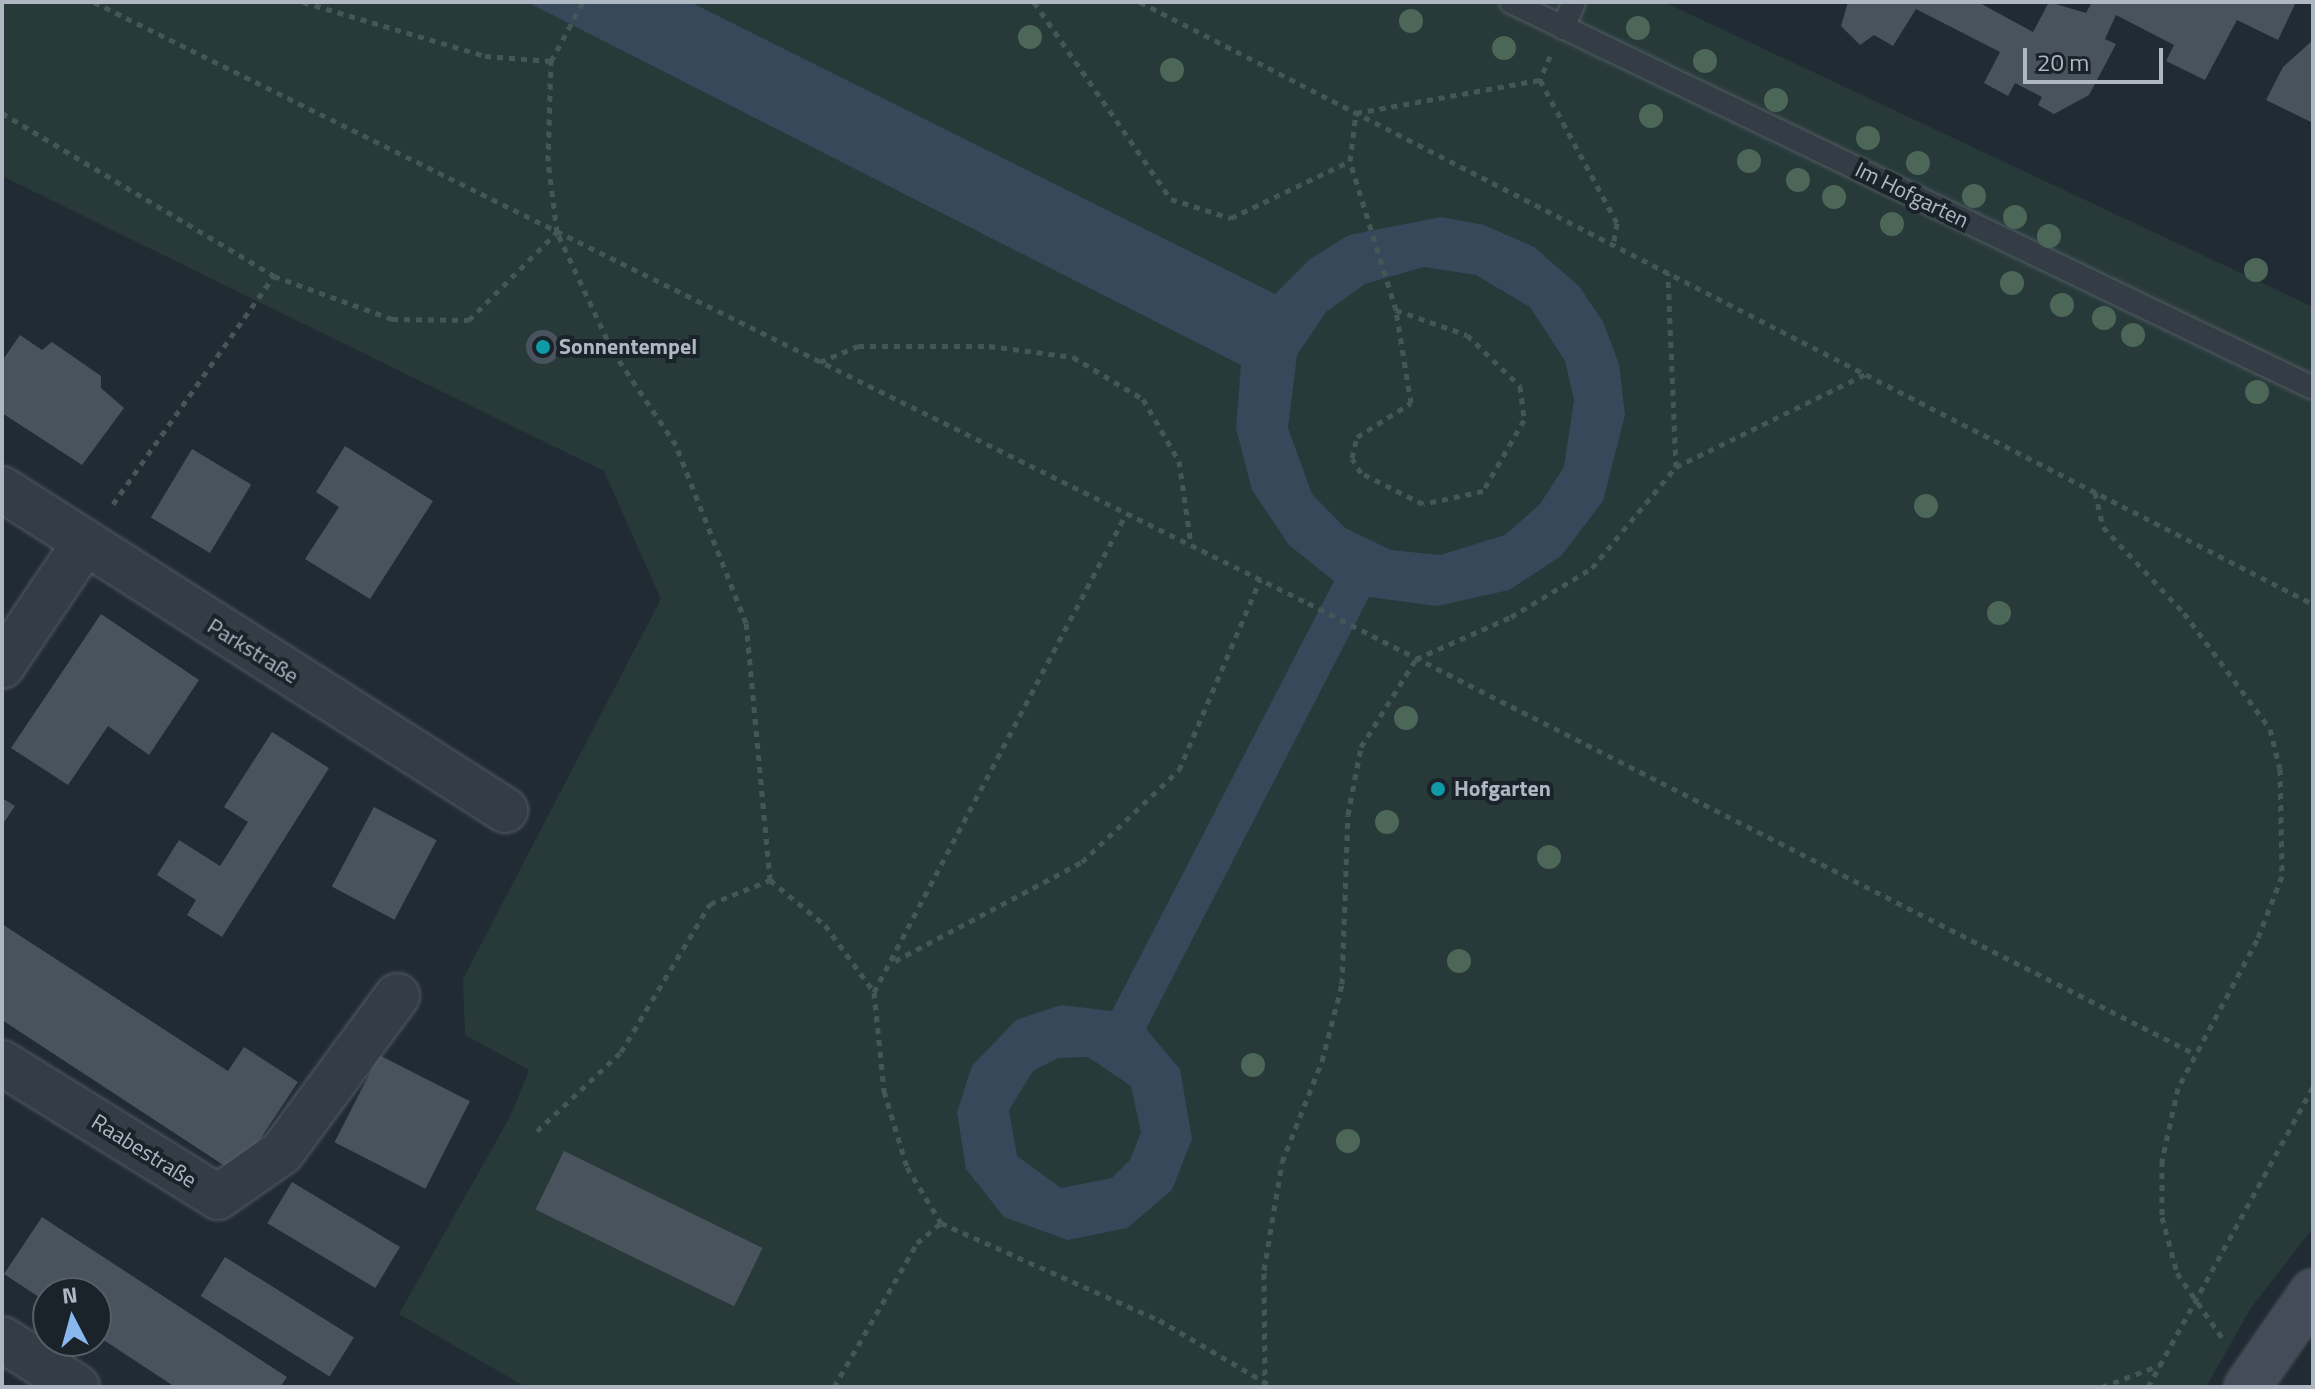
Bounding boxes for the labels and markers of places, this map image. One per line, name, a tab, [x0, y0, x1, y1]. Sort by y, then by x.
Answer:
place label: Sonnentempel	[559, 334, 697, 360]
marker: Sonnentempel	[534, 338, 552, 356]
place label: Hofgarten	[1454, 776, 1551, 802]
marker: Hofgarten	[1429, 780, 1447, 798]

